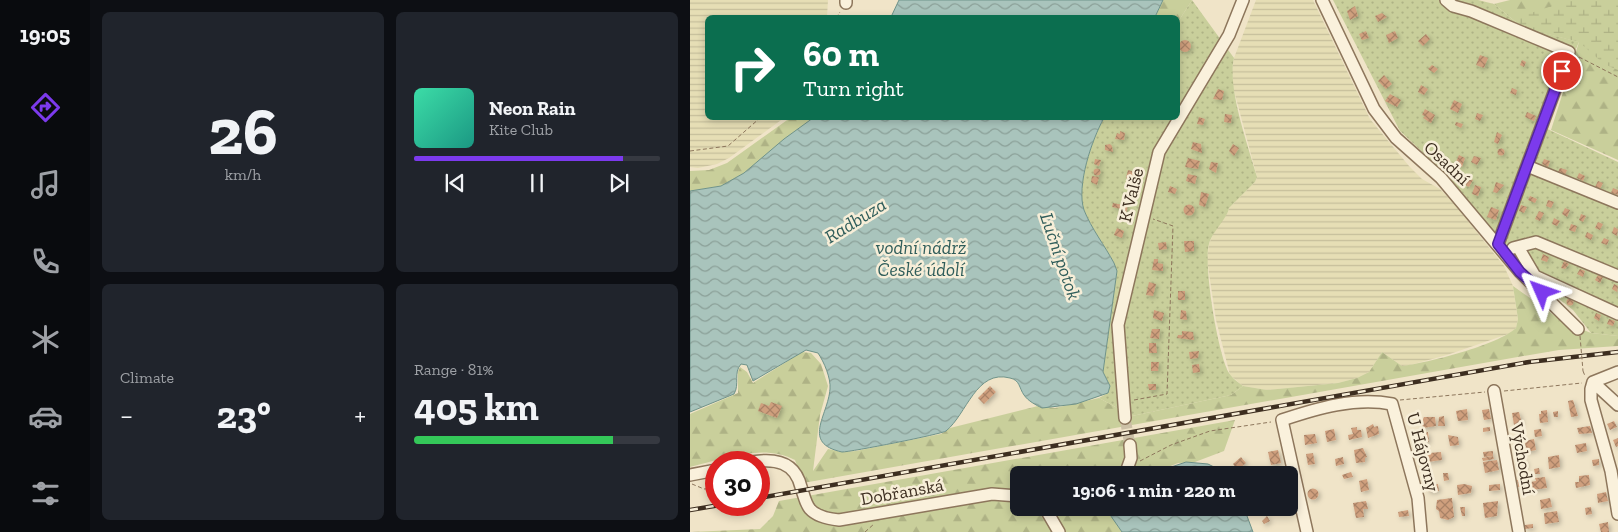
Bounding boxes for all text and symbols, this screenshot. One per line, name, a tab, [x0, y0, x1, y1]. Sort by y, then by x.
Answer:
text: 19:05	[20, 21, 70, 48]
text: 60 m	[803, 33, 879, 75]
icon: right	[720, 35, 785, 100]
pin	[1541, 50, 1583, 92]
icon: arrive	[1548, 57, 1576, 85]
text: Turn right	[803, 75, 904, 102]
icon: directions	[28, 90, 63, 125]
text: 26	[208, 93, 278, 171]
text: Neon Rain	[489, 97, 576, 120]
text: Kite Club	[489, 120, 553, 139]
street label: Osadní	[1419, 136, 1475, 190]
text: km/h	[225, 165, 261, 184]
street label: K Valše	[1114, 166, 1148, 224]
icon: music	[28, 167, 63, 202]
icon: previous	[441, 169, 469, 197]
icon: pause	[523, 169, 551, 197]
icon: next	[605, 169, 633, 197]
water label: Radbuza	[820, 193, 890, 248]
water label: Luční potok	[1035, 210, 1086, 303]
water label: vodní nádrž České údolí	[876, 236, 966, 281]
icon: phone	[28, 244, 63, 279]
position arrow	[1515, 265, 1567, 317]
icon: climate	[28, 322, 63, 357]
text: Range · 81%	[414, 360, 494, 379]
text: Climate	[120, 368, 174, 387]
text: 405 km	[414, 384, 539, 430]
text: 23°	[216, 392, 271, 438]
icon: car	[28, 399, 63, 434]
text: −	[120, 399, 133, 432]
text: +	[354, 399, 366, 432]
street label: U Hájovny	[1402, 410, 1444, 495]
street label: Východní	[1506, 420, 1540, 497]
speed limit sign: 30	[705, 451, 770, 516]
street label: Dobřanská	[859, 474, 946, 510]
icon: filters	[28, 476, 63, 511]
text: 19:06 · 1 min · 220 m	[1072, 479, 1236, 502]

